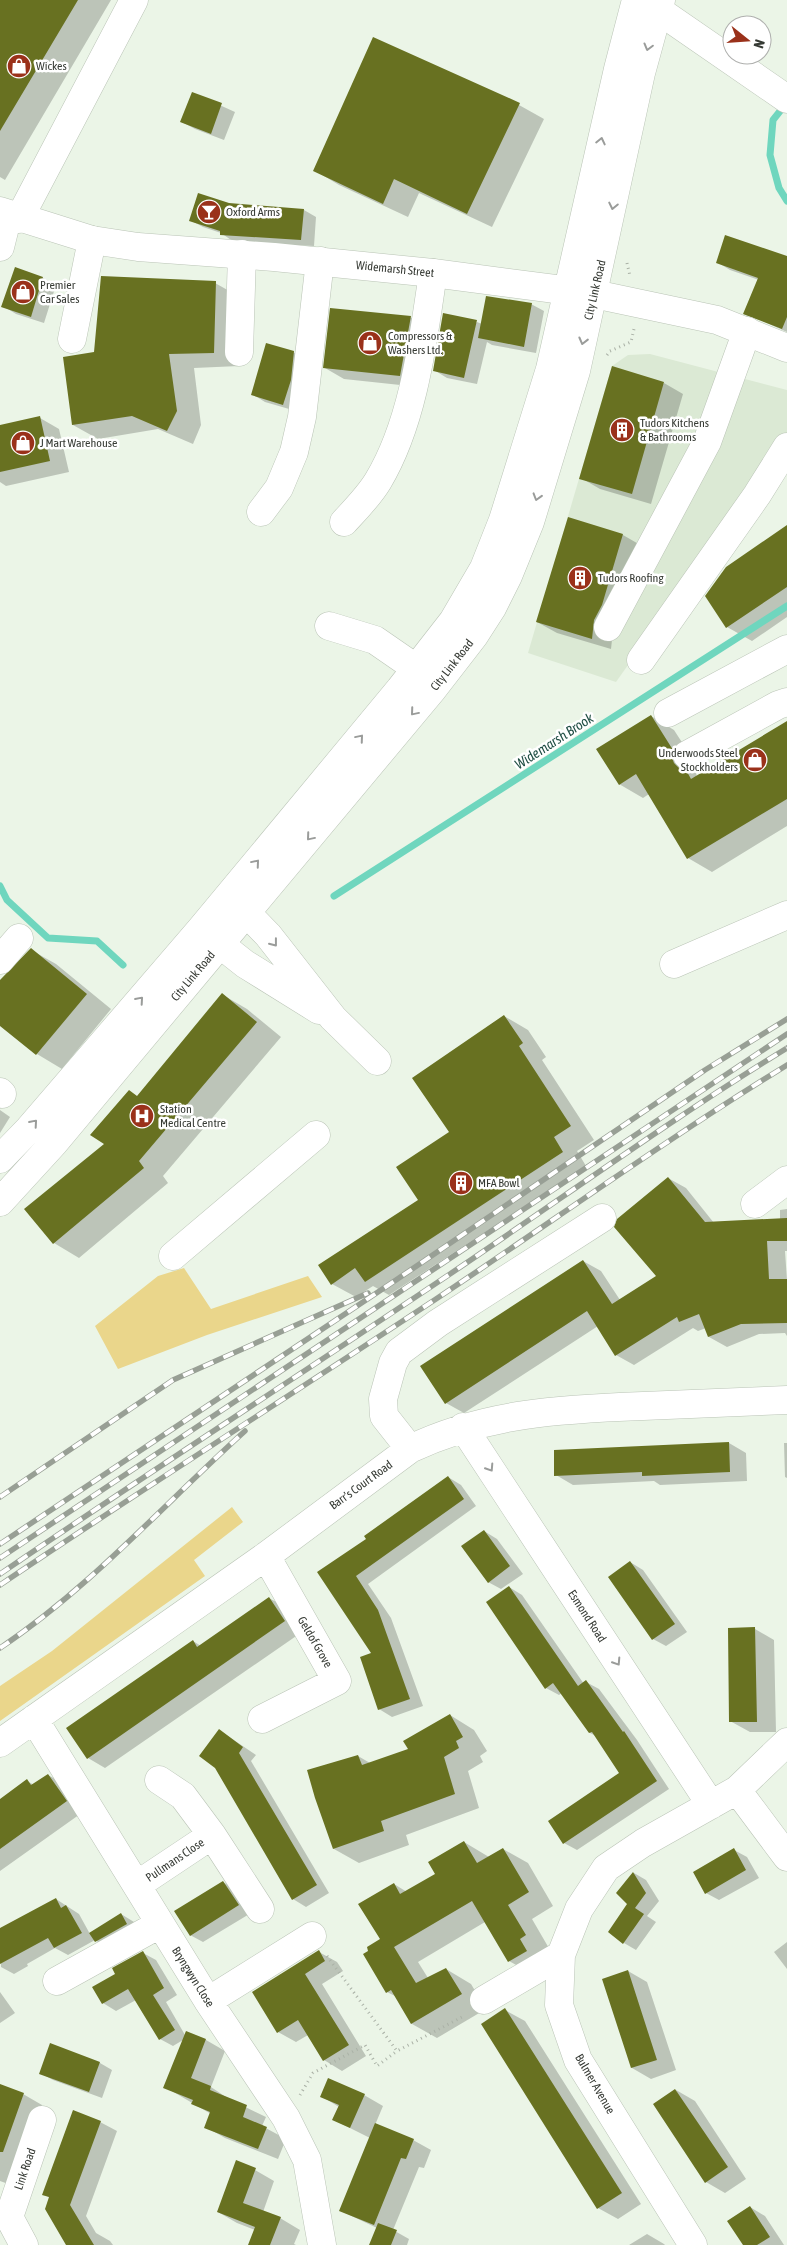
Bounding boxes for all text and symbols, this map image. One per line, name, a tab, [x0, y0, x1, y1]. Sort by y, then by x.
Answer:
north arrow	[722, 15, 772, 65]
text: N	[751, 38, 768, 50]
one-way arrow	[643, 43, 654, 51]
shop icon: Wickes	[6, 53, 32, 79]
place label: Wickes	[36, 59, 67, 73]
one-way arrow	[595, 137, 606, 146]
bar icon: Oxford Arms	[196, 199, 222, 225]
one-way arrow	[608, 201, 618, 210]
place label: Oxford Arms	[226, 205, 280, 219]
street label: Widemarsh Street	[355, 258, 435, 280]
street label: City Link Road	[581, 259, 609, 321]
place label: Premier Car Sales	[40, 278, 80, 306]
shop icon: Premier Car Sales	[10, 279, 36, 305]
place label: Compressors & Washers Ltd.	[388, 329, 453, 357]
shop icon: Compressors & Washers Ltd.	[357, 330, 383, 356]
one-way arrow	[578, 337, 589, 346]
place label: Tudors Kitchens & Bathrooms	[640, 416, 709, 444]
building icon: Tudors Kitchens & Bathrooms	[609, 417, 635, 443]
shop icon: J Mart Warehouse	[10, 430, 36, 456]
place label: J Mart Warehouse	[40, 436, 117, 450]
one-way arrow	[532, 493, 542, 501]
building icon: Tudors Roofing	[567, 565, 593, 591]
place label: Tudors Roofing	[598, 571, 664, 585]
street label: City Link Road	[428, 637, 476, 693]
one-way arrow	[411, 706, 419, 715]
water label: Widemarsh Brook	[512, 709, 597, 772]
one-way arrow	[354, 735, 363, 744]
place label: Underwoods Steel Stockholders	[658, 746, 739, 774]
shop icon: Underwoods Steel Stockholders	[742, 747, 768, 773]
one-way arrow	[306, 831, 315, 840]
one-way arrow	[250, 859, 259, 868]
one-way arrow	[268, 937, 277, 947]
street label: City Link Road	[168, 948, 218, 1004]
one-way arrow	[134, 997, 142, 1006]
place label: Station Medical Centre	[160, 1102, 226, 1130]
hospital icon: Station Medical Centre	[129, 1103, 155, 1129]
one-way arrow	[28, 1120, 37, 1129]
building icon: MFA Bowl	[448, 1170, 474, 1196]
place label: MFA Bowl	[478, 1176, 521, 1190]
street label: Barr's Court Road	[327, 1457, 395, 1513]
one-way arrow	[483, 1463, 493, 1472]
street label: Esmond Road	[565, 1587, 609, 1645]
street label: Geldof Grove	[295, 1614, 335, 1670]
one-way arrow	[611, 1657, 621, 1666]
street label: Pullmans Close	[143, 1835, 207, 1885]
street label: Bryngwyn Close	[169, 1944, 217, 2010]
street label: Bulmer Avenue	[572, 2051, 618, 2117]
street label: Link Road	[11, 2146, 39, 2192]

